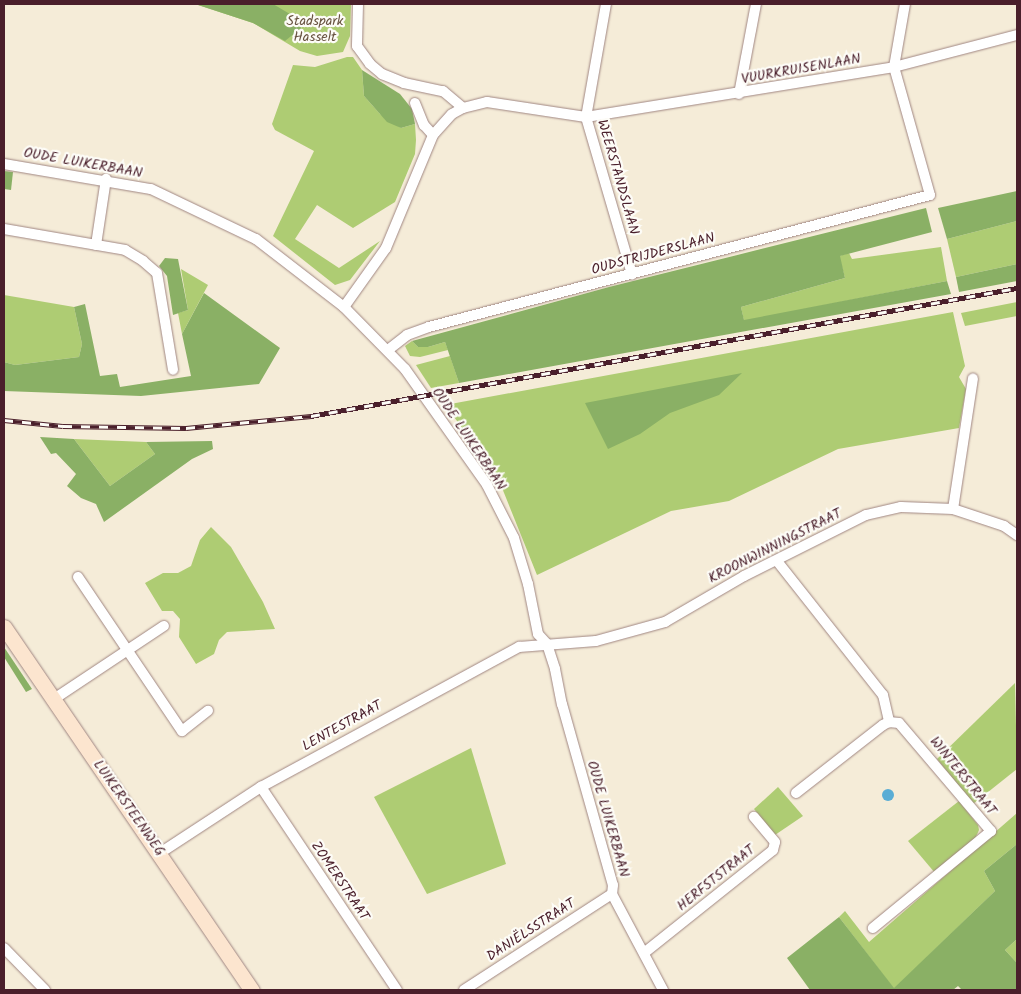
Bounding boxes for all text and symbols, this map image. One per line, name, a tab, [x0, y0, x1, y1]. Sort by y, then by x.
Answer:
park label: Stadspark Hasselt	[287, 13, 343, 46]
street label: VUURKRUISENLAAN	[740, 50, 862, 88]
street label: WEERSTANDSLAAN	[594, 117, 642, 237]
street label: OUDE LUIKERBAAN	[22, 144, 144, 182]
street label: OUDSTRIJDERSLAAN	[590, 229, 716, 279]
street label: OUDE LUIKERBAAN	[428, 384, 510, 494]
street label: KROONWINNINGSTRAAT	[706, 505, 844, 587]
street label: LENTESTRAAT	[299, 697, 385, 755]
street label: WINTERSTRAAT	[926, 733, 1000, 819]
street label: LUIKERSTEENWEG	[90, 757, 168, 859]
street label: OUDE LUIKERBAAN	[583, 759, 633, 879]
street label: ZOMERSTRAAT	[307, 838, 373, 924]
street label: HERFSTSTRAAT	[674, 841, 758, 915]
street label: DANIËLSSTRAAT	[484, 895, 578, 965]

